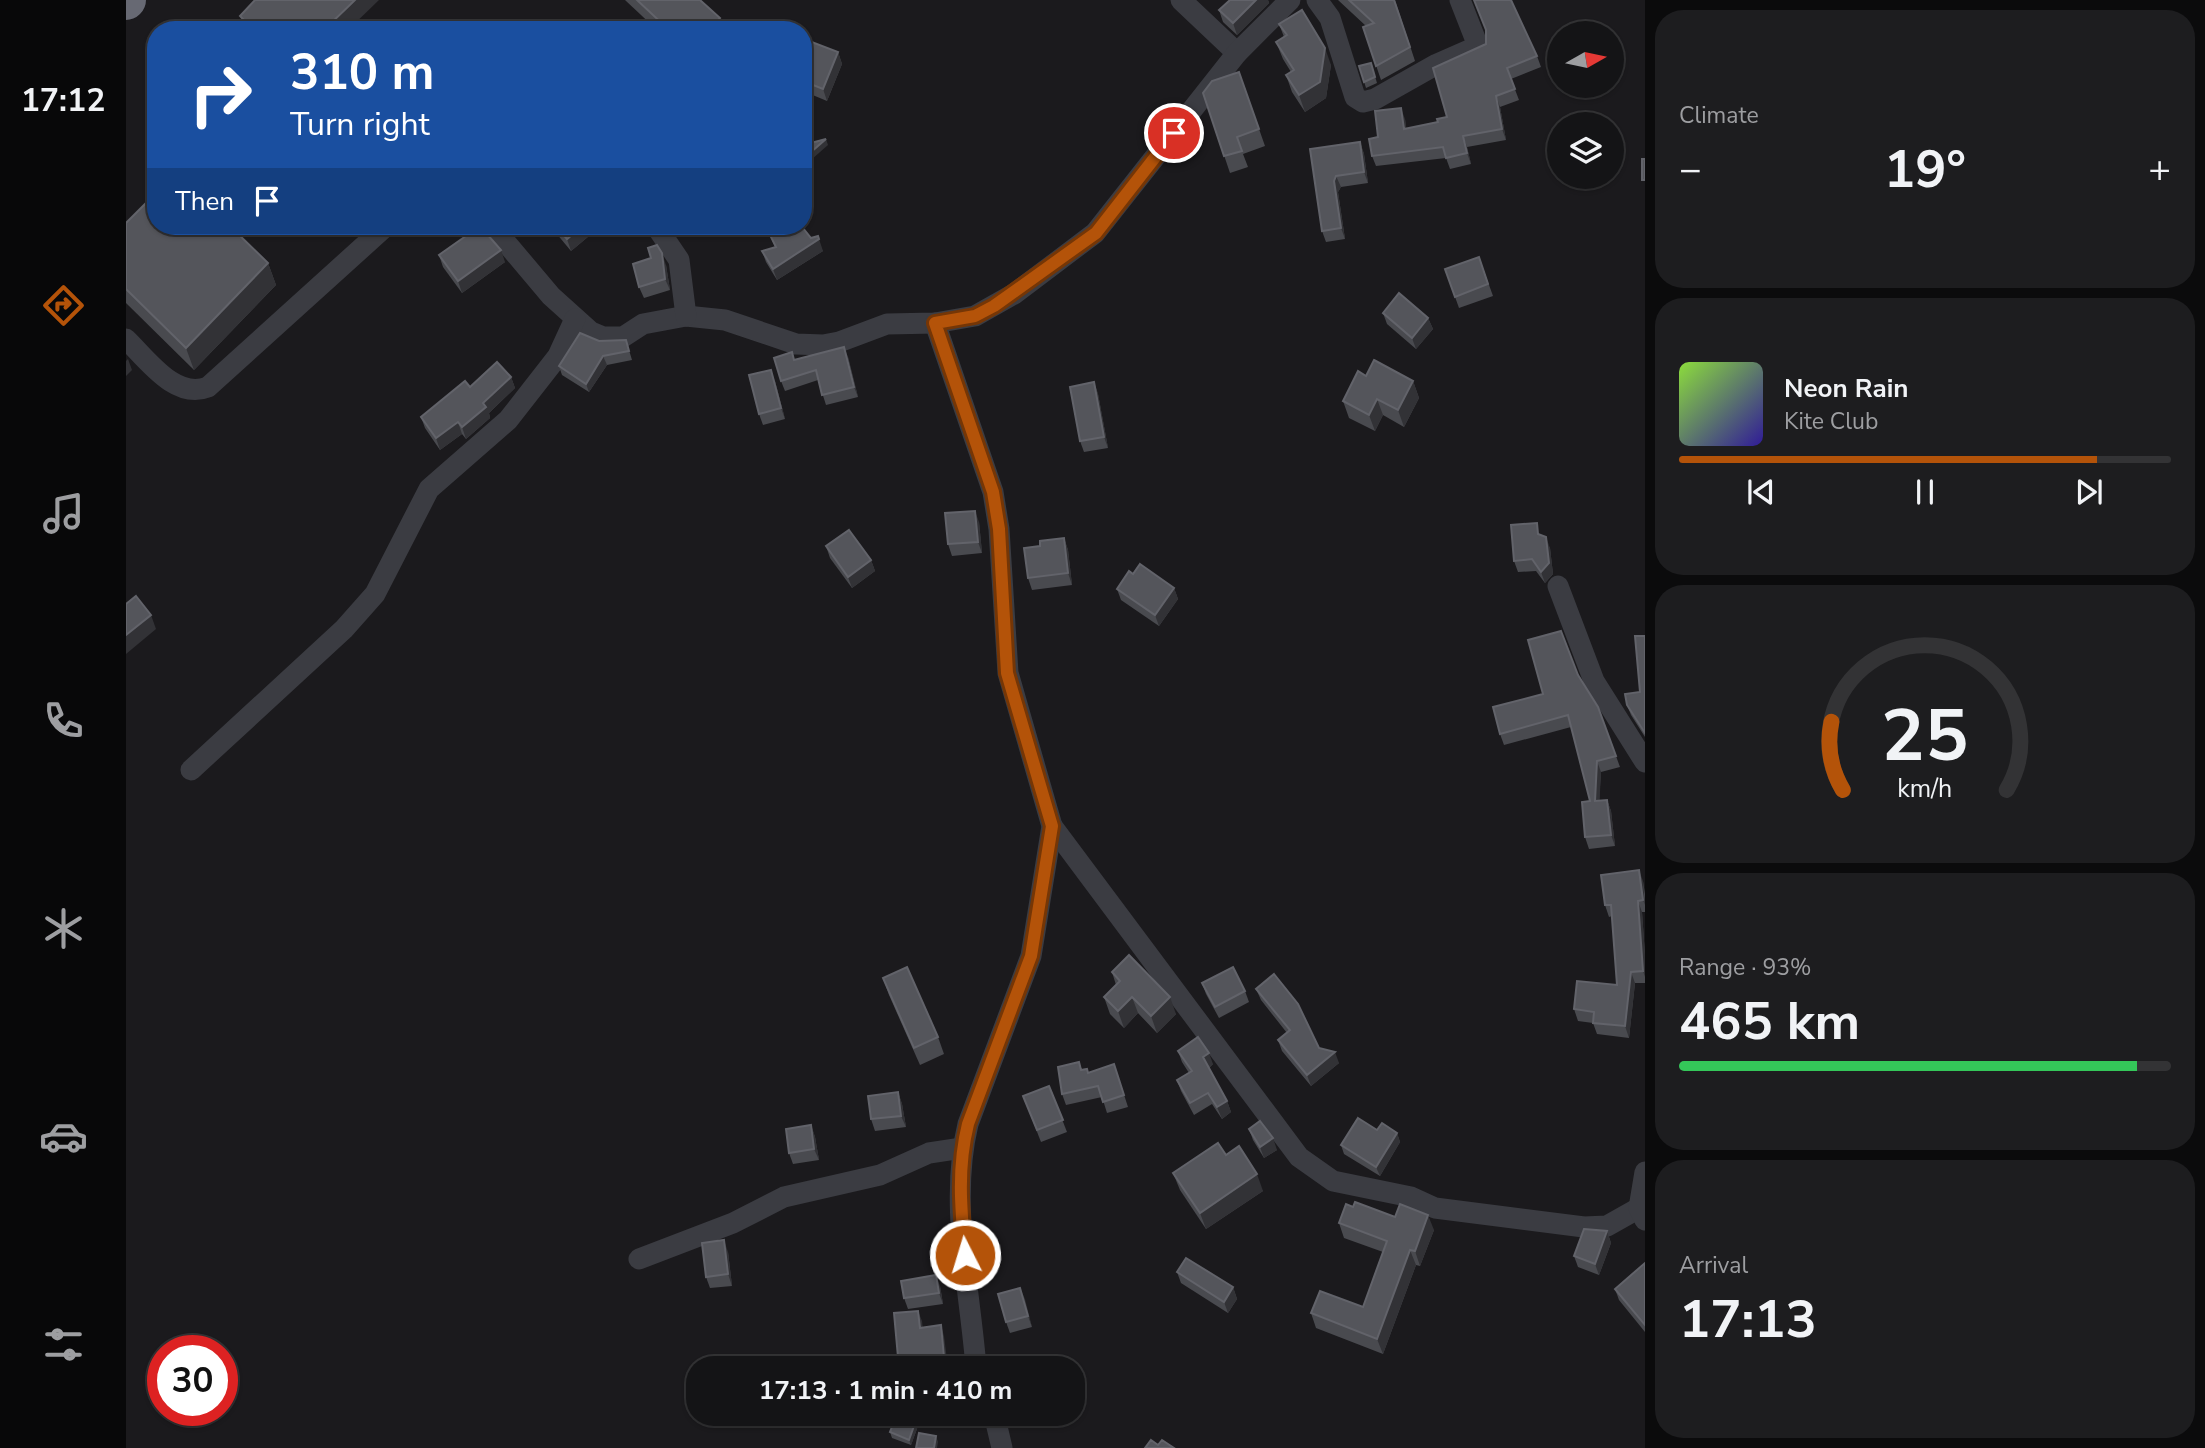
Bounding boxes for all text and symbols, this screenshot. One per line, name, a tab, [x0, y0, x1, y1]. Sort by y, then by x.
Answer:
north arrow	[1547, 21, 1624, 98]
map controls	[1547, 21, 1624, 189]
text: 310 m	[290, 39, 434, 106]
icon: right	[175, 49, 266, 140]
text: 17:12	[21, 79, 105, 122]
text: Climate	[1679, 100, 1759, 131]
text: Turn right	[290, 103, 430, 146]
pin	[1144, 103, 1204, 163]
button: layers	[1547, 112, 1624, 189]
icon: arrive	[1155, 114, 1193, 152]
text: 19°	[1884, 134, 1966, 205]
text: −	[1679, 144, 1702, 195]
text: +	[2148, 144, 2171, 195]
icon: arrive	[248, 182, 286, 220]
text: Then	[175, 184, 234, 219]
icon: directions	[39, 281, 88, 330]
text: Neon Rain	[1784, 371, 1909, 406]
text: Kite Club	[1784, 406, 1878, 437]
icon: previous	[1742, 473, 1780, 511]
icon: pause	[1906, 473, 1944, 511]
icon: next	[2070, 473, 2108, 511]
icon: music	[39, 489, 88, 538]
text: 25	[1881, 686, 1969, 786]
icon: phone	[39, 696, 88, 745]
text: km/h	[1897, 772, 1953, 806]
icon: climate	[39, 904, 88, 953]
text: Range · 93%	[1679, 952, 1811, 983]
text: 465 km	[1679, 986, 1860, 1057]
icon: car	[39, 1112, 88, 1161]
position arrow	[928, 1218, 1002, 1292]
text: Arrival	[1679, 1250, 1748, 1281]
text: 17:13	[1679, 1284, 1817, 1355]
icon: filters	[39, 1320, 88, 1369]
speed limit sign: 30	[147, 1335, 238, 1426]
text: 17:13 · 1 min · 410 m	[759, 1373, 1012, 1408]

